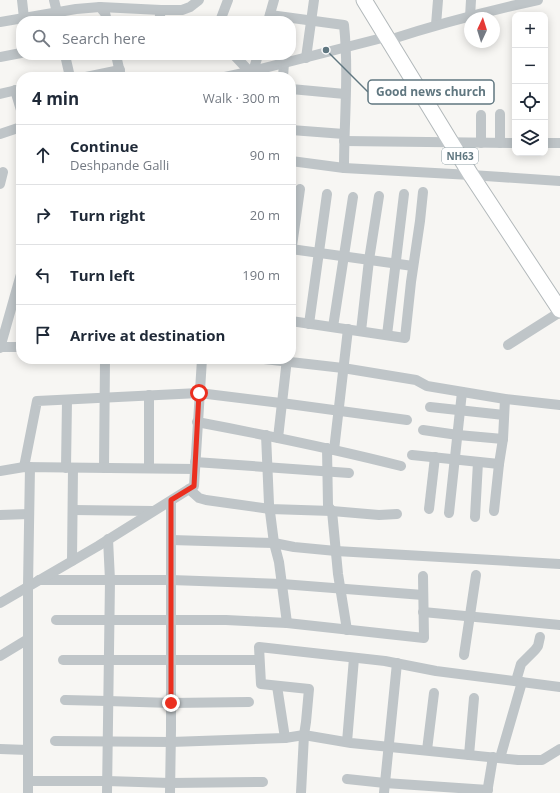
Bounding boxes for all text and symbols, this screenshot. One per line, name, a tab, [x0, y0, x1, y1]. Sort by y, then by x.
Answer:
north arrow	[464, 12, 500, 48]
map controls	[512, 12, 548, 156]
button: +	[512, 12, 548, 48]
search box	[16, 16, 296, 60]
icon: search	[30, 27, 52, 49]
text: Search here	[62, 28, 146, 48]
button: −	[512, 48, 548, 84]
callout: Good news church	[368, 80, 494, 104]
text: Good news church	[376, 83, 486, 100]
button: locate	[512, 84, 548, 120]
text: 4 min	[32, 87, 79, 110]
text: Walk · 300 m	[203, 89, 280, 107]
button: layers	[512, 120, 548, 156]
text: Continue	[70, 136, 138, 156]
icon: ahead	[32, 144, 54, 166]
text: 90 m	[250, 146, 280, 164]
road number: NH63	[442, 148, 478, 164]
text: Deshpande Galli	[70, 156, 169, 174]
icon: right	[32, 204, 54, 226]
text: Turn right	[70, 205, 145, 225]
text: 20 m	[250, 206, 280, 224]
icon: left	[32, 264, 54, 286]
text: Turn left	[70, 265, 135, 285]
text: 190 m	[242, 266, 280, 284]
icon: arrive	[32, 324, 54, 346]
text: Arrive at destination	[70, 325, 225, 345]
route start	[190, 384, 208, 402]
route end	[162, 694, 180, 712]

